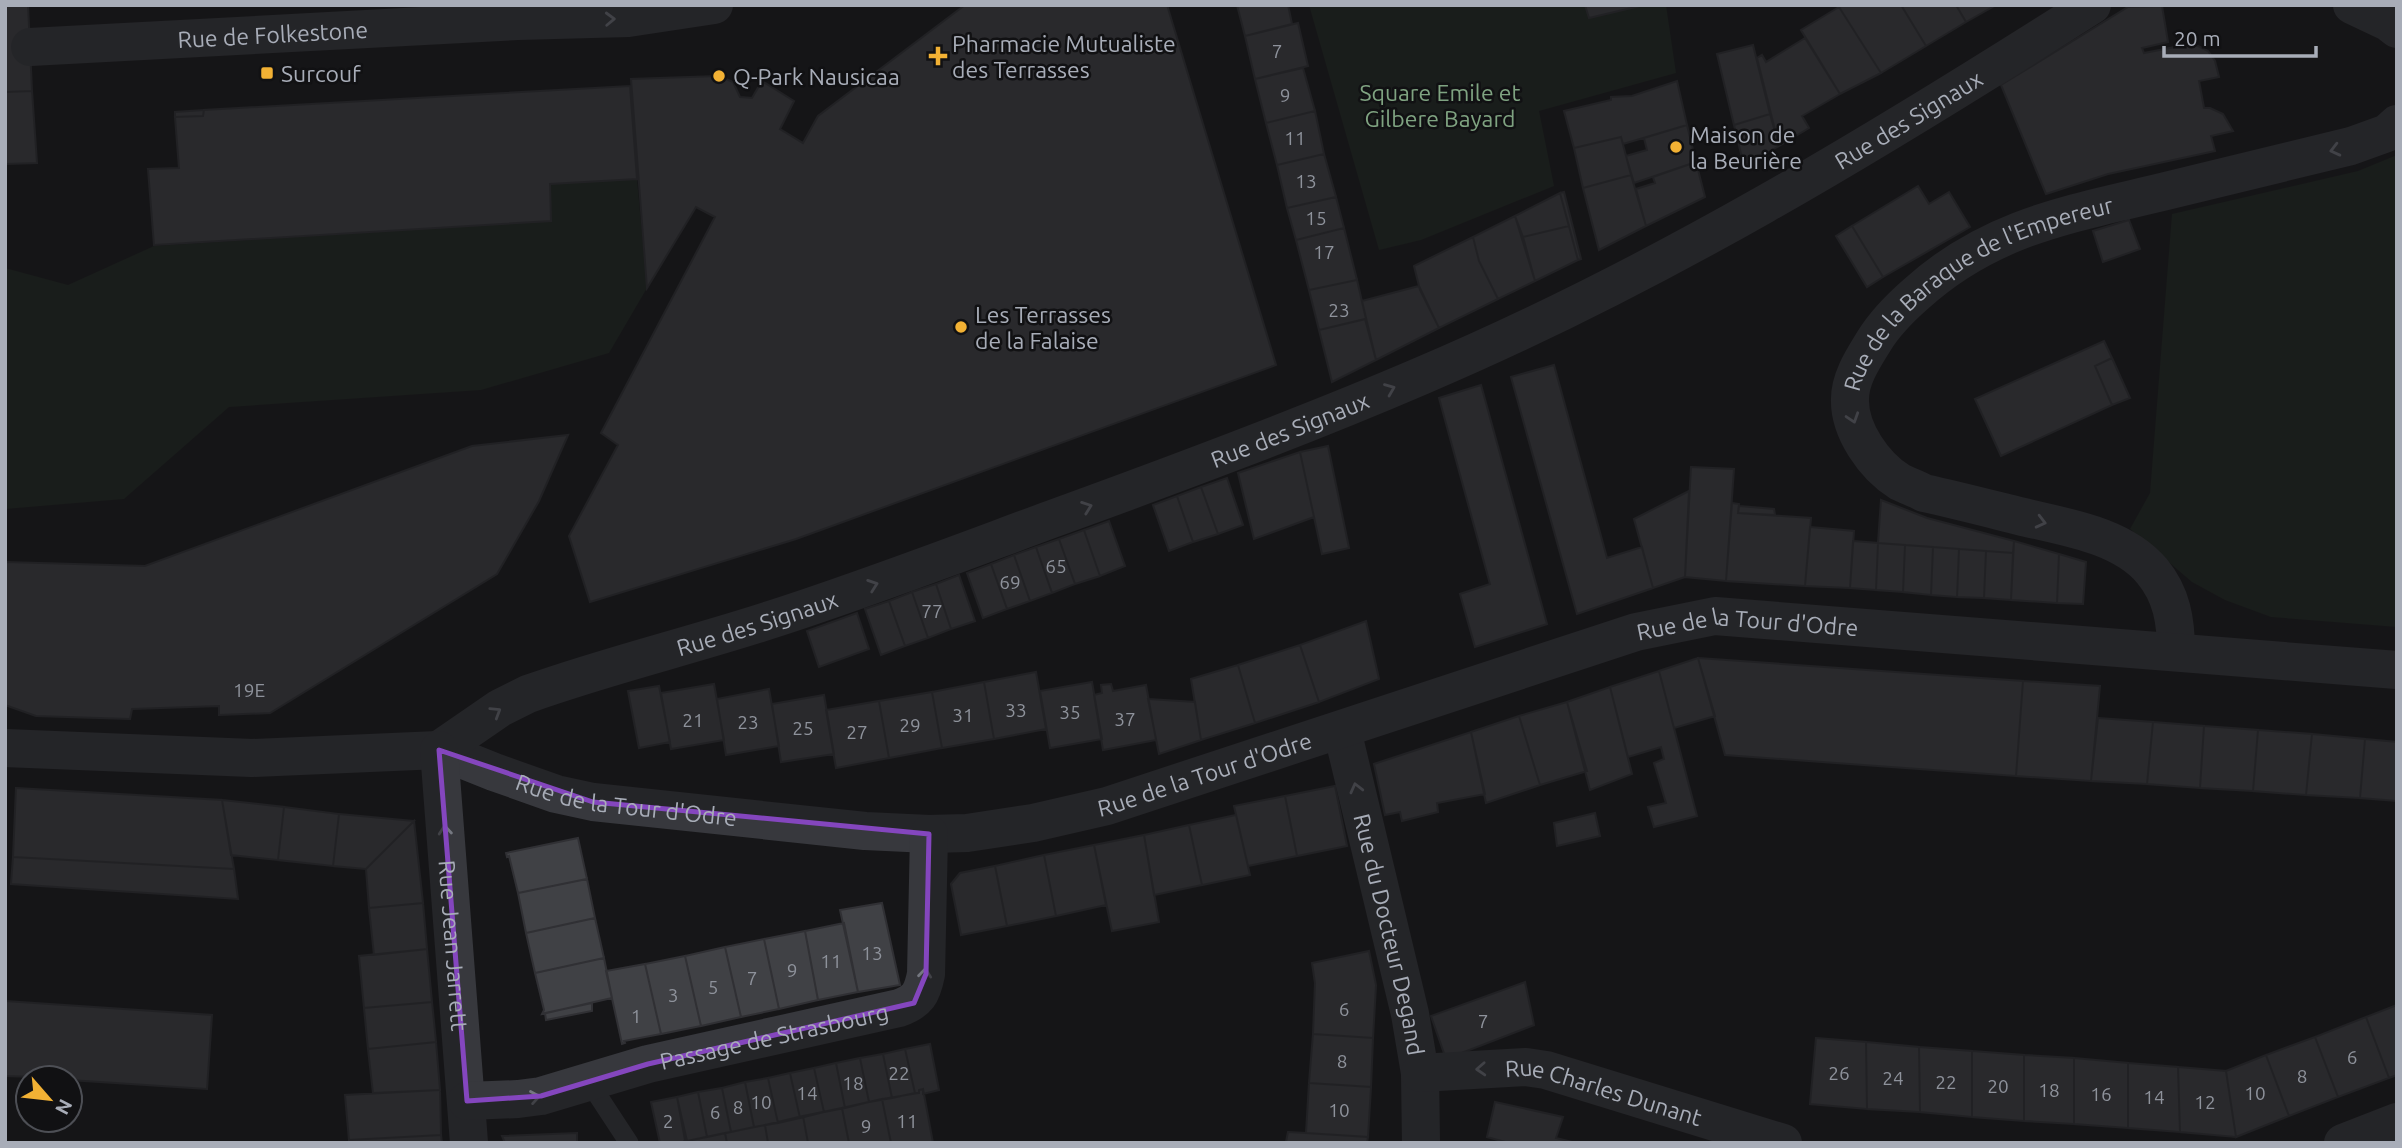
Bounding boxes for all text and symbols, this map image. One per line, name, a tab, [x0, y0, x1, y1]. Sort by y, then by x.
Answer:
one-way arrow	[604, 11, 615, 26]
scale bar	[2164, 14, 2316, 58]
street label: Rue de Folkestone	[177, 16, 369, 52]
text: 20 m	[2174, 26, 2221, 50]
place label: Pharmacie Mutualiste des Terrasses	[952, 31, 1176, 82]
house number: 7	[1272, 40, 1282, 62]
marker: Pharmacie Mutualiste des Terrasses	[930, 48, 946, 64]
place label: Surcouf	[281, 61, 361, 86]
place label: Q-Park Nausicaa	[733, 64, 900, 89]
marker: Surcouf	[259, 65, 275, 81]
street label: Rue des Signaux	[1830, 65, 1987, 173]
marker: Q-Park Nausicaa	[711, 68, 727, 84]
park label: Square Emile et Gilbere Bayard	[1359, 80, 1521, 131]
house number: 9	[1280, 84, 1290, 106]
place label: Maison de la Beurière	[1690, 122, 1802, 173]
house number: 11	[1284, 127, 1306, 149]
marker: Maison de la Beurière	[1668, 139, 1684, 155]
one-way arrow	[2329, 142, 2341, 156]
house number: 13	[1295, 170, 1317, 192]
street label: Rue de la Baraque de l'Empereur	[1838, 191, 2116, 394]
house number: 15	[1305, 207, 1327, 229]
house number: 17	[1313, 241, 1335, 263]
house number: 23	[1328, 299, 1350, 321]
place label: Les Terrasses de la Falaise	[975, 302, 1111, 353]
marker: Les Terrasses de la Falaise	[953, 319, 969, 335]
one-way arrow	[1383, 383, 1396, 397]
street label: Rue des Signaux	[1207, 387, 1373, 472]
one-way arrow	[1845, 412, 1860, 424]
one-way arrow	[1080, 501, 1092, 515]
one-way arrow	[2035, 513, 2047, 528]
house number: 65	[1045, 555, 1067, 577]
house number: 69	[999, 571, 1021, 593]
one-way arrow	[867, 579, 879, 593]
street label: Rue des Signaux	[673, 586, 841, 660]
house number: 77	[921, 600, 943, 622]
street label: Rue de la Tour d'Odre	[1634, 603, 1859, 644]
house number: 19E	[233, 679, 265, 701]
house number: 33	[1005, 699, 1027, 721]
house number: 35	[1059, 701, 1081, 723]
house number: 31	[952, 704, 974, 726]
one-way arrow	[488, 707, 501, 720]
house number: 37	[1114, 708, 1136, 730]
house number: 21	[682, 709, 704, 731]
house number: 23	[737, 711, 759, 733]
house number: 29	[899, 714, 921, 736]
house number: 25	[792, 717, 814, 739]
house number: 27	[846, 721, 868, 743]
street label: Rue de la Tour d'Odre	[1095, 727, 1315, 820]
street label: Rue de la Tour d'Odre	[513, 768, 738, 830]
one-way arrow	[1350, 782, 1364, 794]
street label: Rue du Docteur Degand	[1350, 811, 1429, 1057]
one-way arrow	[438, 825, 453, 836]
street label: Rue Jean Jarrett	[435, 859, 473, 1032]
house number: 13	[861, 942, 883, 964]
house number: 11	[820, 950, 842, 972]
house number: 9	[787, 959, 797, 981]
house number: 7	[747, 967, 757, 989]
one-way arrow	[917, 967, 932, 979]
house number: 5	[708, 976, 718, 998]
house number: 3	[668, 984, 678, 1006]
street label: Passage de Strasbourg	[657, 998, 891, 1074]
house number: 6	[1339, 998, 1349, 1020]
house number: 1	[631, 1005, 641, 1027]
house number: 7	[1478, 1010, 1488, 1032]
house number: 6	[2347, 1046, 2357, 1068]
house number: 8	[1337, 1050, 1347, 1072]
street label: Rue Charles Dunant	[1504, 1054, 1705, 1130]
house number: 22	[888, 1062, 910, 1084]
one-way arrow	[1475, 1062, 1486, 1077]
house number: 26	[1828, 1062, 1850, 1084]
north arrow	[14, 1064, 84, 1134]
house number: 8	[2297, 1065, 2307, 1087]
house number: 24	[1882, 1067, 1904, 1089]
house number: 22	[1935, 1071, 1957, 1093]
house number: 18	[842, 1072, 864, 1094]
house number: 20	[1987, 1075, 2009, 1097]
house number: 18	[2038, 1079, 2060, 1101]
house number: 14	[796, 1082, 818, 1104]
house number: 10	[2244, 1082, 2266, 1104]
house number: 16	[2090, 1083, 2112, 1105]
house number: 14	[2143, 1086, 2165, 1108]
one-way arrow	[529, 1090, 541, 1105]
house number: 10	[750, 1091, 772, 1113]
house number: 12	[2194, 1091, 2216, 1113]
text: N	[51, 1096, 77, 1118]
house number: 8	[733, 1096, 743, 1118]
house number: 10	[1328, 1099, 1350, 1121]
house number: 6	[710, 1101, 720, 1123]
house number: 2	[663, 1110, 673, 1132]
house number: 11	[896, 1110, 918, 1132]
house number: 9	[861, 1115, 871, 1137]

